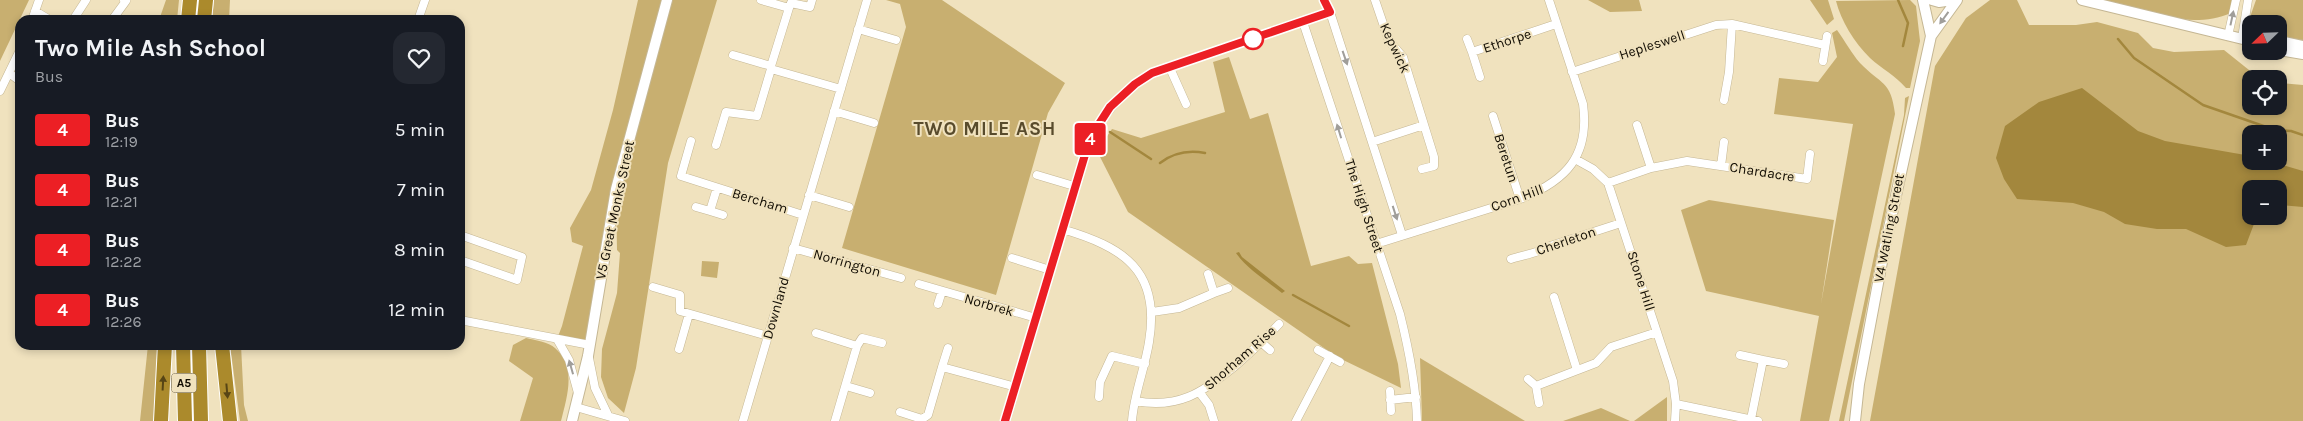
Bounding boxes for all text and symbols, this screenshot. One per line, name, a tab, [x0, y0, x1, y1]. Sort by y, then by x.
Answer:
one-way arrow	[2228, 10, 2236, 25]
one-way arrow	[1939, 11, 1949, 25]
north arrow	[2242, 15, 2288, 60]
map controls	[2242, 15, 2287, 225]
street label: Kepwick	[1376, 20, 1414, 76]
street label: Ethorpe	[1481, 25, 1533, 57]
street label: Hepleswell	[1617, 26, 1687, 64]
unlabelled marker	[1242, 28, 1264, 50]
button: heart	[393, 32, 445, 84]
text: Two Mile Ash School	[35, 34, 266, 62]
one-way arrow	[1342, 51, 1349, 66]
text: Bus	[35, 67, 63, 86]
button: locate	[2242, 70, 2287, 115]
text: Bus	[105, 110, 139, 132]
district label: TWO MILE ASH	[914, 118, 1057, 140]
text: 4	[57, 119, 68, 141]
text: 5 min	[395, 119, 445, 141]
line badge: 4	[1074, 123, 1106, 155]
one-way arrow	[1335, 123, 1343, 138]
button: +	[2242, 125, 2287, 170]
text: 4	[1085, 128, 1095, 150]
street label: Beretun	[1490, 131, 1522, 185]
text: 12:19	[105, 132, 138, 151]
street label: V5 Great Monks Street	[592, 139, 638, 281]
street label: The High Street	[1341, 157, 1387, 255]
street label: Chardacre	[1728, 158, 1796, 186]
text: Bus	[105, 170, 139, 192]
street label: V4 Watling Street	[1870, 172, 1908, 284]
text: 4	[57, 179, 68, 201]
text: 7 min	[397, 179, 445, 201]
button: −	[2242, 180, 2287, 225]
street label: Corn Hill	[1489, 181, 1545, 215]
street label: Bercham	[730, 184, 790, 218]
text: 12:21	[105, 192, 138, 211]
one-way arrow	[1391, 206, 1399, 221]
street label: Cherleton	[1534, 223, 1598, 259]
text: Bus	[105, 230, 139, 252]
text: 4	[57, 239, 68, 261]
text: 8 min	[394, 239, 445, 261]
street label: Norrington	[811, 245, 883, 281]
street label: Stone Hill	[1623, 249, 1659, 313]
text: 12:22	[105, 252, 142, 271]
street label: Downland	[759, 275, 793, 341]
text: Bus	[105, 290, 139, 312]
street label: Norbrek	[962, 290, 1016, 320]
text: 4	[57, 299, 68, 321]
text: 12 min	[388, 299, 445, 321]
text: 12:26	[105, 312, 142, 331]
street label: Shorham Rise	[1201, 322, 1279, 394]
one-way arrow	[566, 359, 574, 374]
road number: A5	[172, 373, 196, 392]
one-way arrow	[159, 375, 167, 391]
one-way arrow	[223, 384, 231, 400]

